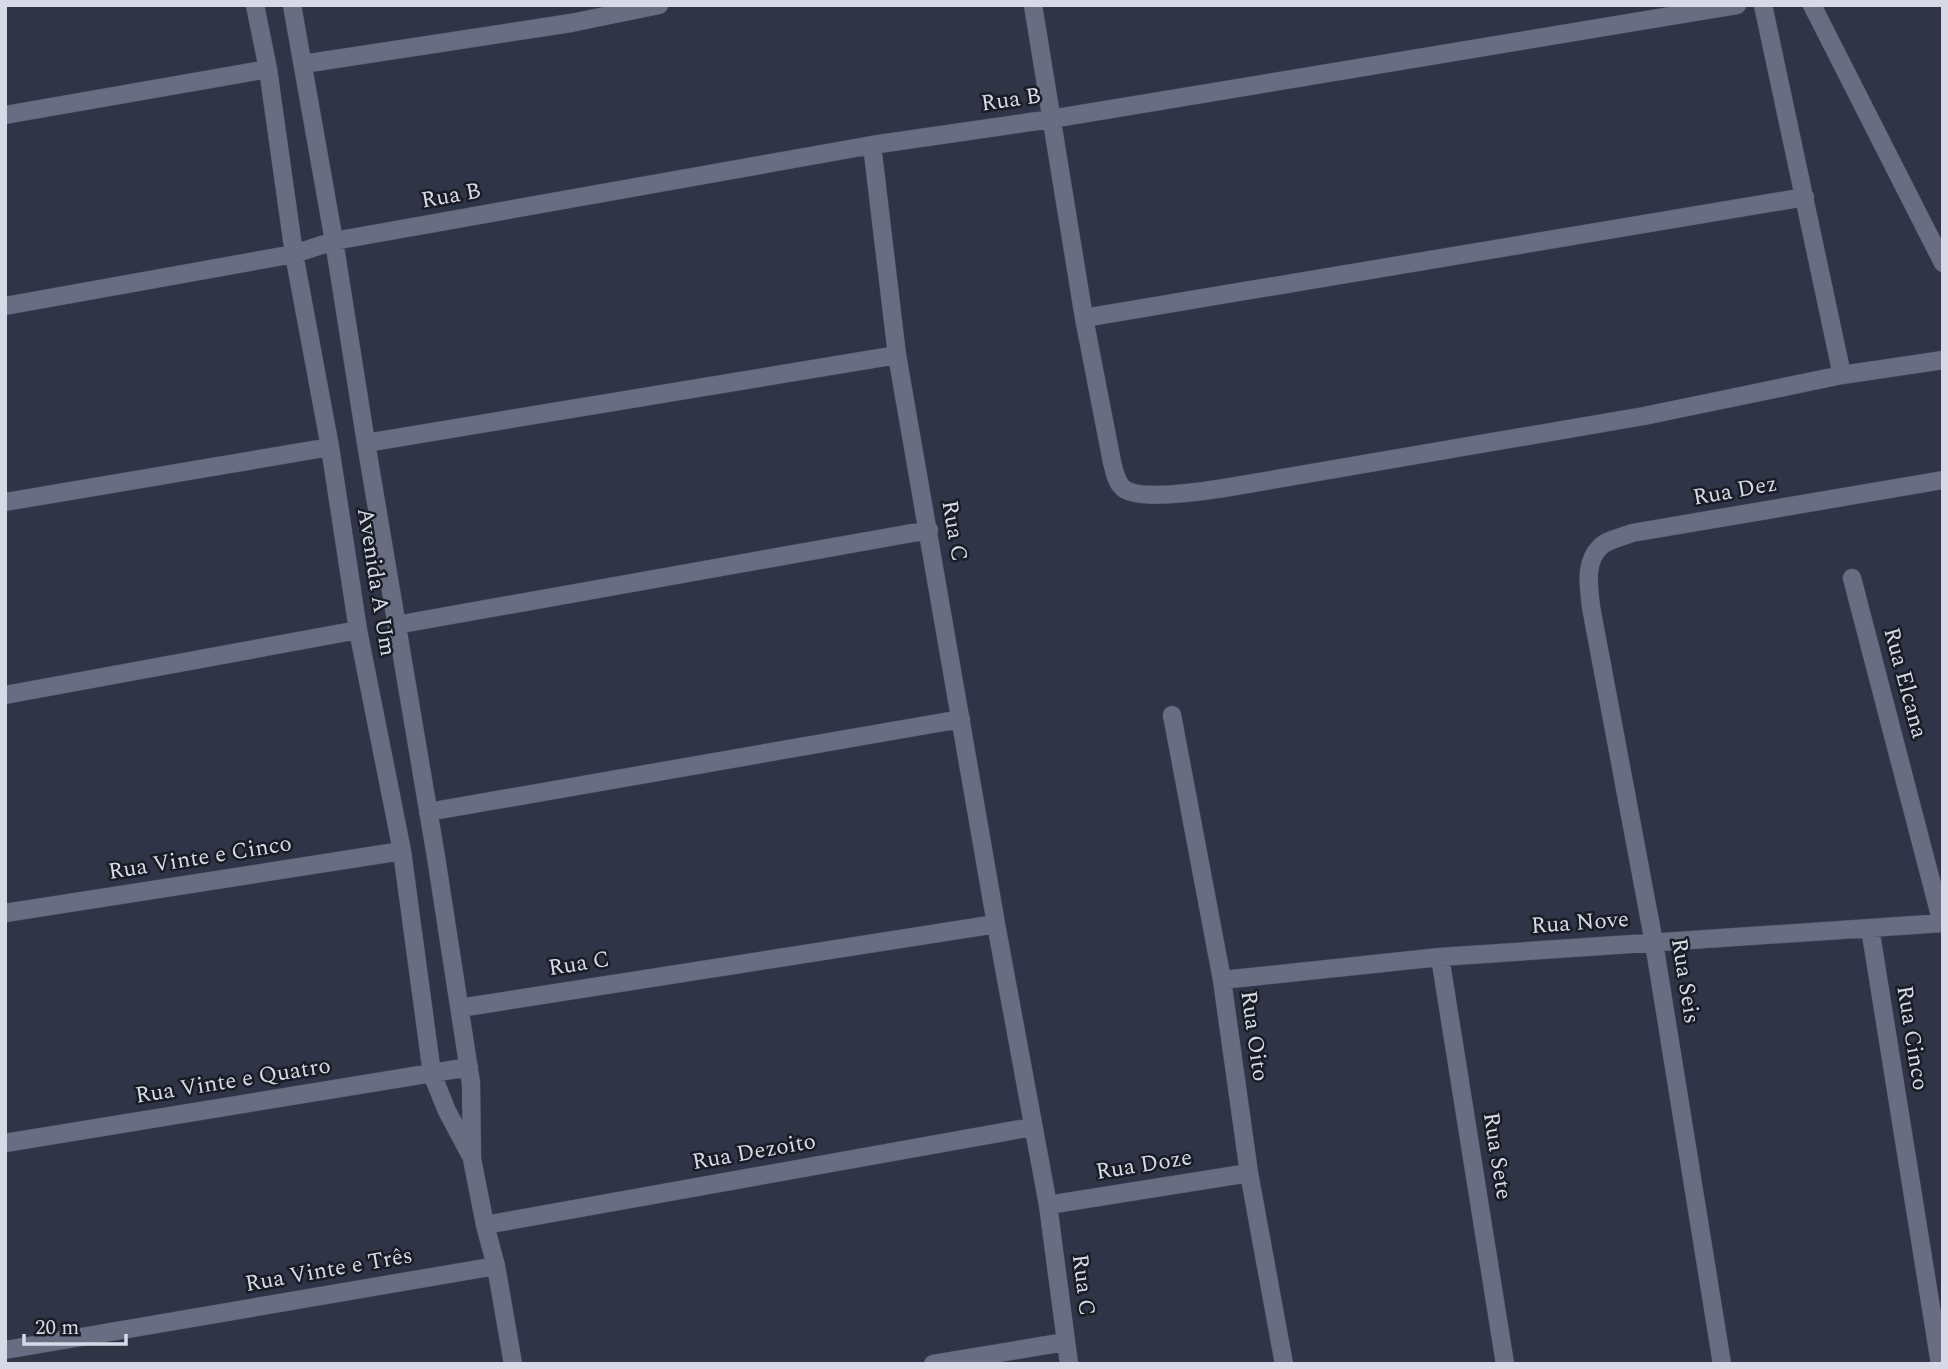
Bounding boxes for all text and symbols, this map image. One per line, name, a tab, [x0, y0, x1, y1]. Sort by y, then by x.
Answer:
street label: Rua B	[979, 78, 1043, 122]
street label: Rua B	[418, 174, 484, 218]
street label: Rua Dez	[1690, 466, 1780, 516]
street label: Rua C	[931, 498, 977, 564]
street label: Avenida A Um	[347, 505, 405, 659]
street label: Rua Elcana	[1873, 624, 1937, 742]
street label: Rua Vinte e Cinco	[106, 826, 294, 890]
street label: Rua Nove	[1530, 902, 1630, 944]
street label: Rua Seis	[1661, 936, 1709, 1026]
street label: Rua C	[546, 942, 612, 986]
street label: Rua Cinco	[1886, 983, 1938, 1093]
street label: Rua Oito	[1230, 988, 1278, 1084]
street label: Rua Vinte e Quatro	[133, 1048, 333, 1114]
street label: Rua Sete	[1473, 1110, 1521, 1202]
street label: Rua Dezoito	[689, 1124, 819, 1180]
street label: Rua Doze	[1093, 1140, 1195, 1190]
street label: Rua Vinte e Três	[242, 1238, 416, 1302]
street label: Rua C	[1062, 1252, 1104, 1318]
scale bar	[24, 1302, 126, 1346]
text: 20 m	[35, 1312, 79, 1344]

